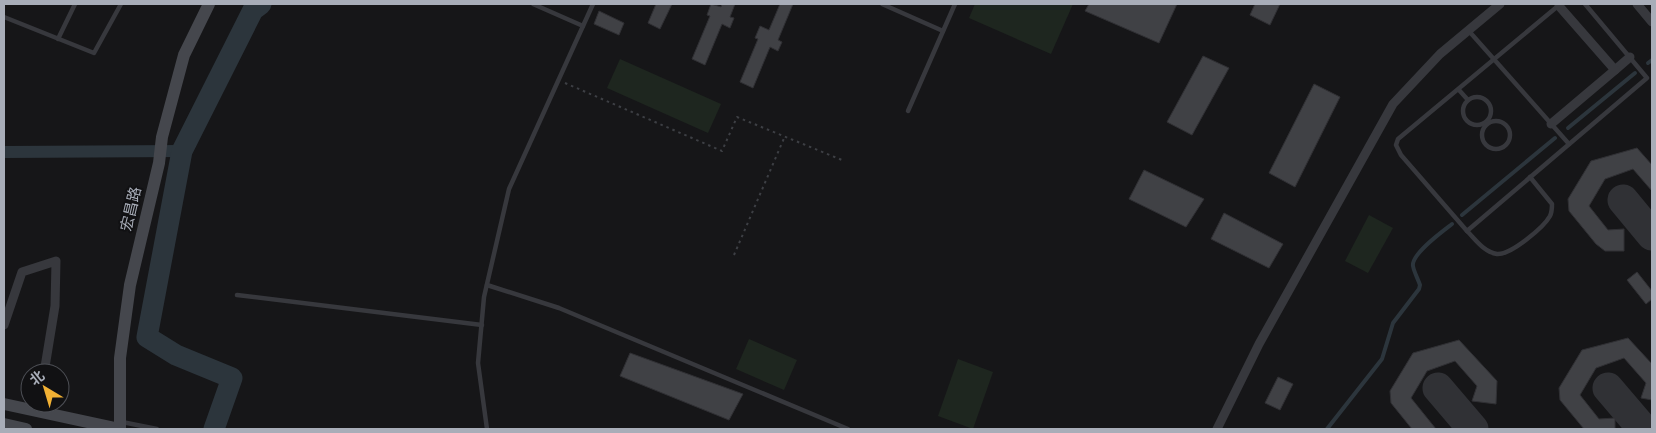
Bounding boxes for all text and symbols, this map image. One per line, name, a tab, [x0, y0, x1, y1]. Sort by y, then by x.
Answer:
street label: 宏昌路	[115, 185, 146, 233]
north arrow	[20, 363, 70, 413]
text: 北	[26, 366, 48, 389]

